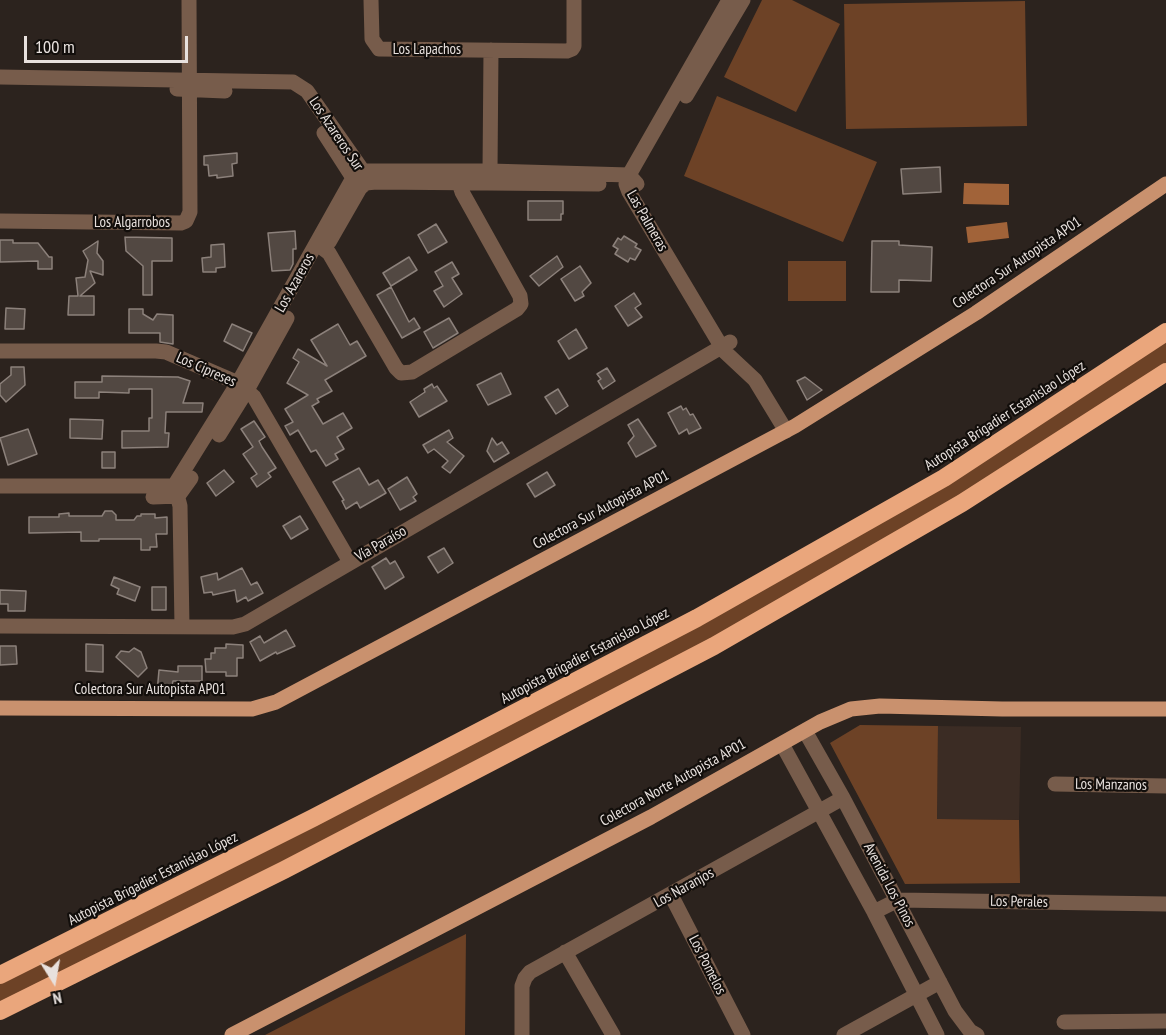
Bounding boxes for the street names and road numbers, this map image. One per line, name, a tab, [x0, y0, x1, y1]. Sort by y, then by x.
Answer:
street label: Los Lapachos	[393, 41, 461, 59]
street label: Los Azareros Sur	[305, 94, 367, 174]
street label: Las Palmeras	[622, 187, 672, 255]
street label: Colectora Sur Autopista AP01	[949, 213, 1085, 313]
street label: Los Algarrobos	[94, 214, 170, 232]
street label: Los Azareros	[271, 250, 319, 316]
street label: Los Cipreses	[173, 349, 239, 391]
street label: Autopista Brigadier Estanislao López	[921, 357, 1089, 475]
street label: Colectora Sur Autopista AP01	[530, 467, 672, 553]
street label: Vía Paraíso	[352, 522, 410, 566]
street label: Autopista Brigadier Estanislao López	[498, 604, 672, 708]
street label: Colectora Sur Autopista AP01	[74, 681, 226, 699]
street label: Colectora Norte Autopista AP01	[597, 735, 749, 831]
street label: Los Manzanos	[1075, 775, 1147, 795]
street label: Autopista Brigadier Estanislao López	[65, 828, 241, 930]
street label: Avenida Los Pinos	[859, 840, 919, 930]
street label: Los Naranjos	[651, 864, 717, 912]
street label: Los Perales	[990, 892, 1048, 912]
street label: Los Pomelos	[684, 932, 730, 998]

